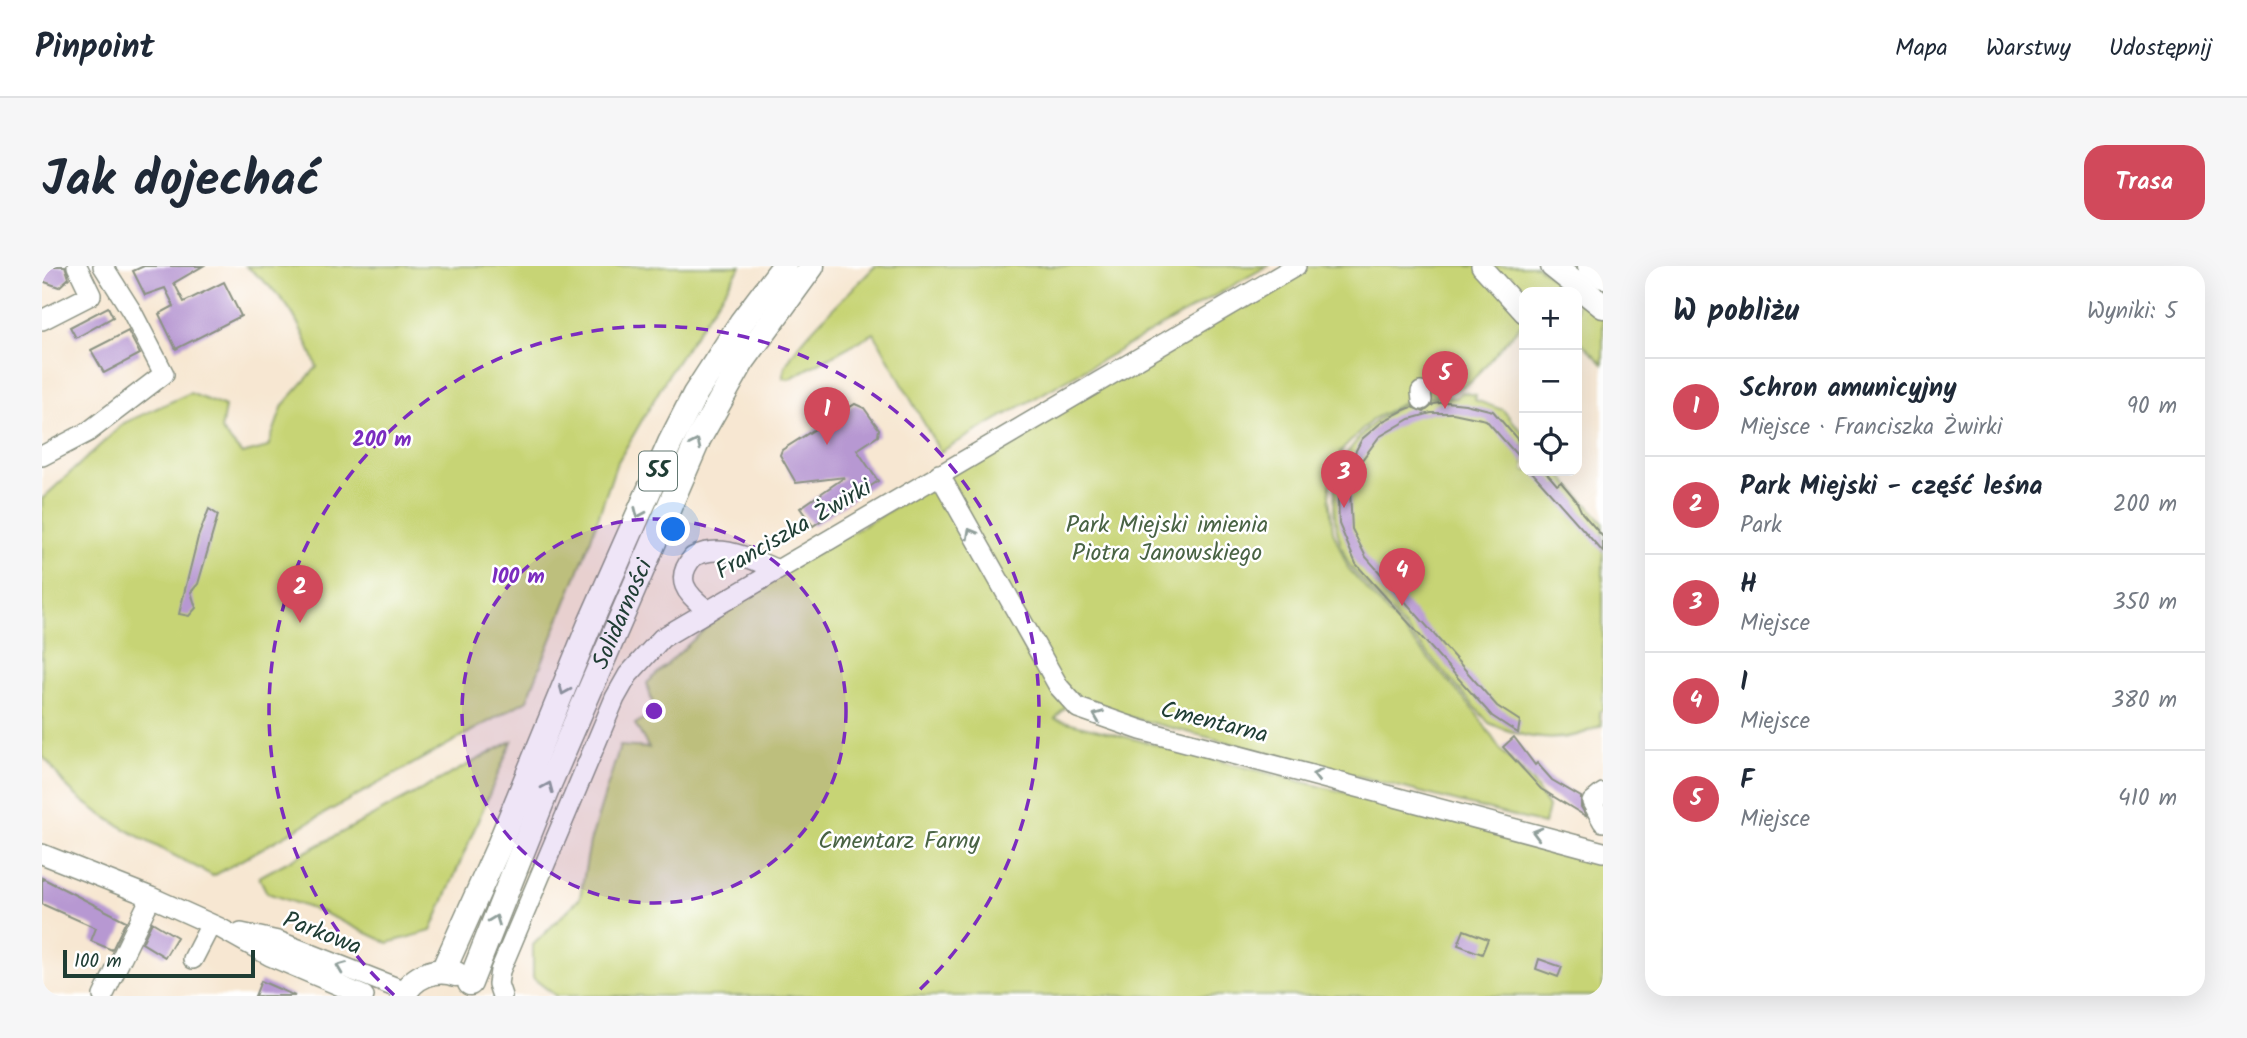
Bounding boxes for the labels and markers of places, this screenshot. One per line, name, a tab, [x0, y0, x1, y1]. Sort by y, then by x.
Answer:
pin: 5	[1422, 351, 1468, 409]
pin: 1	[804, 387, 850, 445]
pin: 3	[1321, 450, 1367, 508]
pin: 4	[1379, 548, 1425, 606]
pin: 2	[277, 565, 323, 623]
centre of rings	[642, 699, 666, 723]

